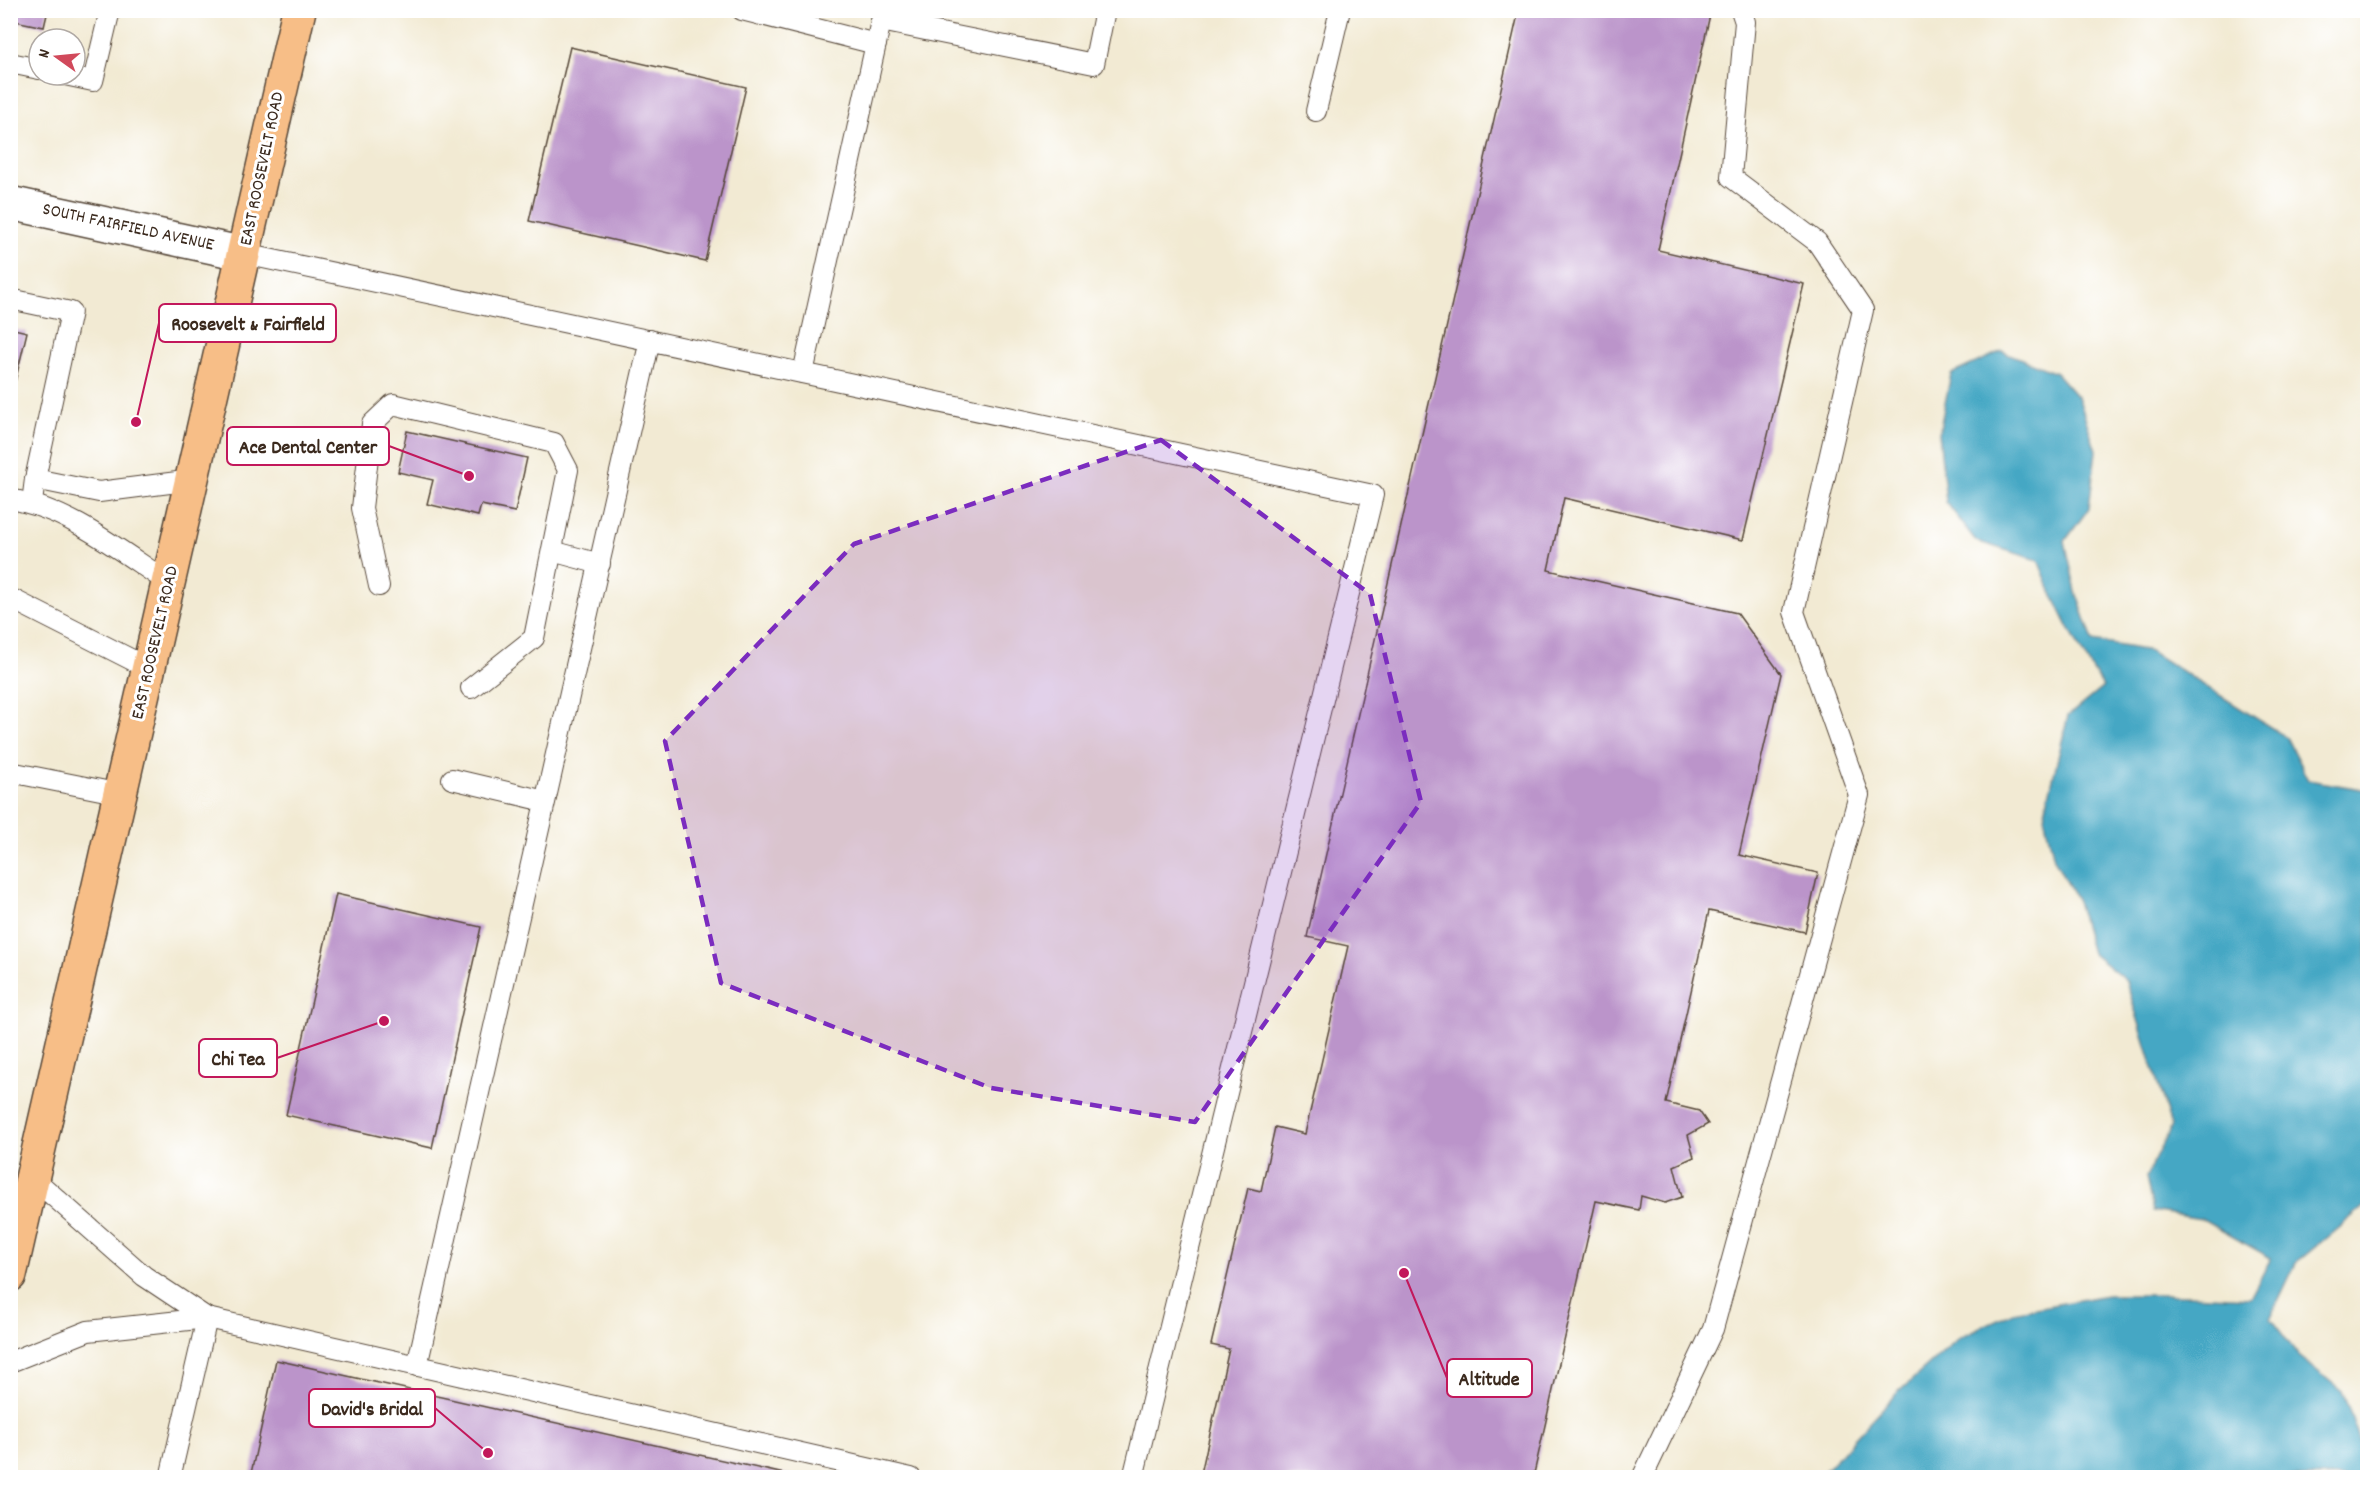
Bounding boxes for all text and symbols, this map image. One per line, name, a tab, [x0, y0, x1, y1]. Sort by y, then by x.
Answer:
north arrow	[27, 27, 87, 87]
text: N	[33, 47, 57, 61]
street label: EAST ROOSEVELT ROAD	[235, 90, 291, 248]
street label: SOUTH FAIRFIELD AVENUE	[40, 198, 216, 258]
callout: Roosevelt & Fairfield	[159, 304, 336, 342]
text: Roosevelt & Fairfield	[171, 312, 325, 340]
callout: Ace Dental Center	[227, 427, 389, 465]
text: Ace Dental Center	[239, 435, 378, 463]
street label: EAST ROOSEVELT ROAD	[126, 564, 186, 722]
callout: Chi Tea	[199, 1039, 277, 1077]
text: Chi Tea	[211, 1047, 265, 1075]
callout: Altitude	[1447, 1359, 1532, 1397]
text: Altitude	[1459, 1367, 1520, 1395]
callout: David's Bridal	[309, 1389, 435, 1427]
text: David's Bridal	[321, 1397, 423, 1425]

